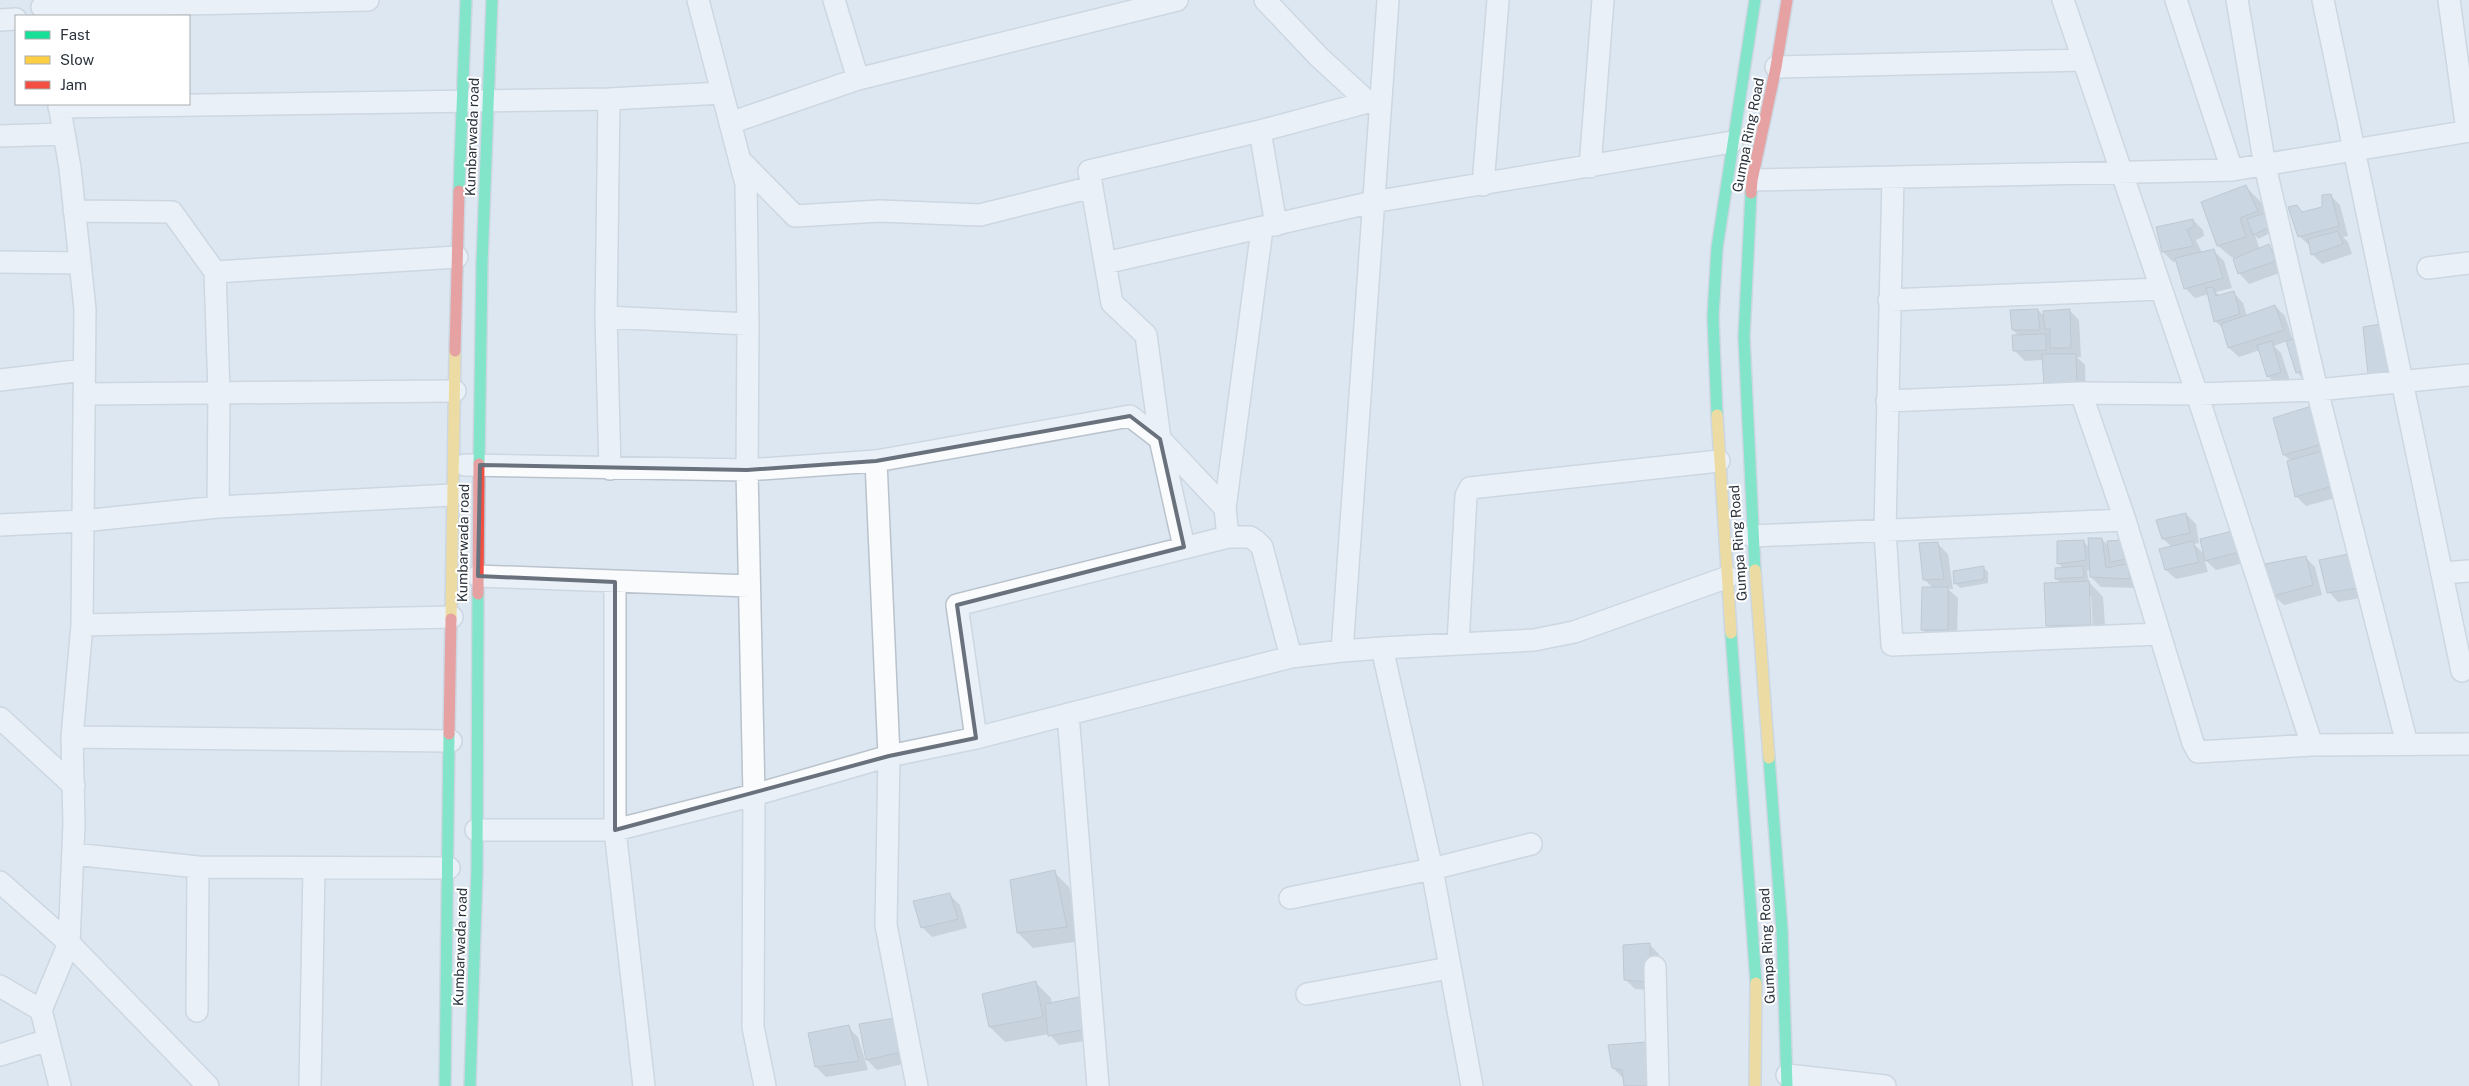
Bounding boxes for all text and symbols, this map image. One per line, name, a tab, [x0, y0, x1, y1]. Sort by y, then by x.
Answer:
legend	[15, 15, 190, 105]
text: Fast	[60, 26, 90, 43]
text: Slow	[60, 51, 95, 68]
text: Jam	[60, 76, 87, 93]
street label: Gumpa Ring Road	[1729, 76, 1767, 194]
street label: Kumbarwada road	[462, 78, 482, 196]
street label: Kumbarwada road	[454, 484, 472, 602]
street label: Gumpa Ring Road	[1726, 484, 1750, 602]
street label: Kumbarwada road	[450, 888, 470, 1006]
street label: Gumpa Ring Road	[1756, 888, 1778, 1004]

